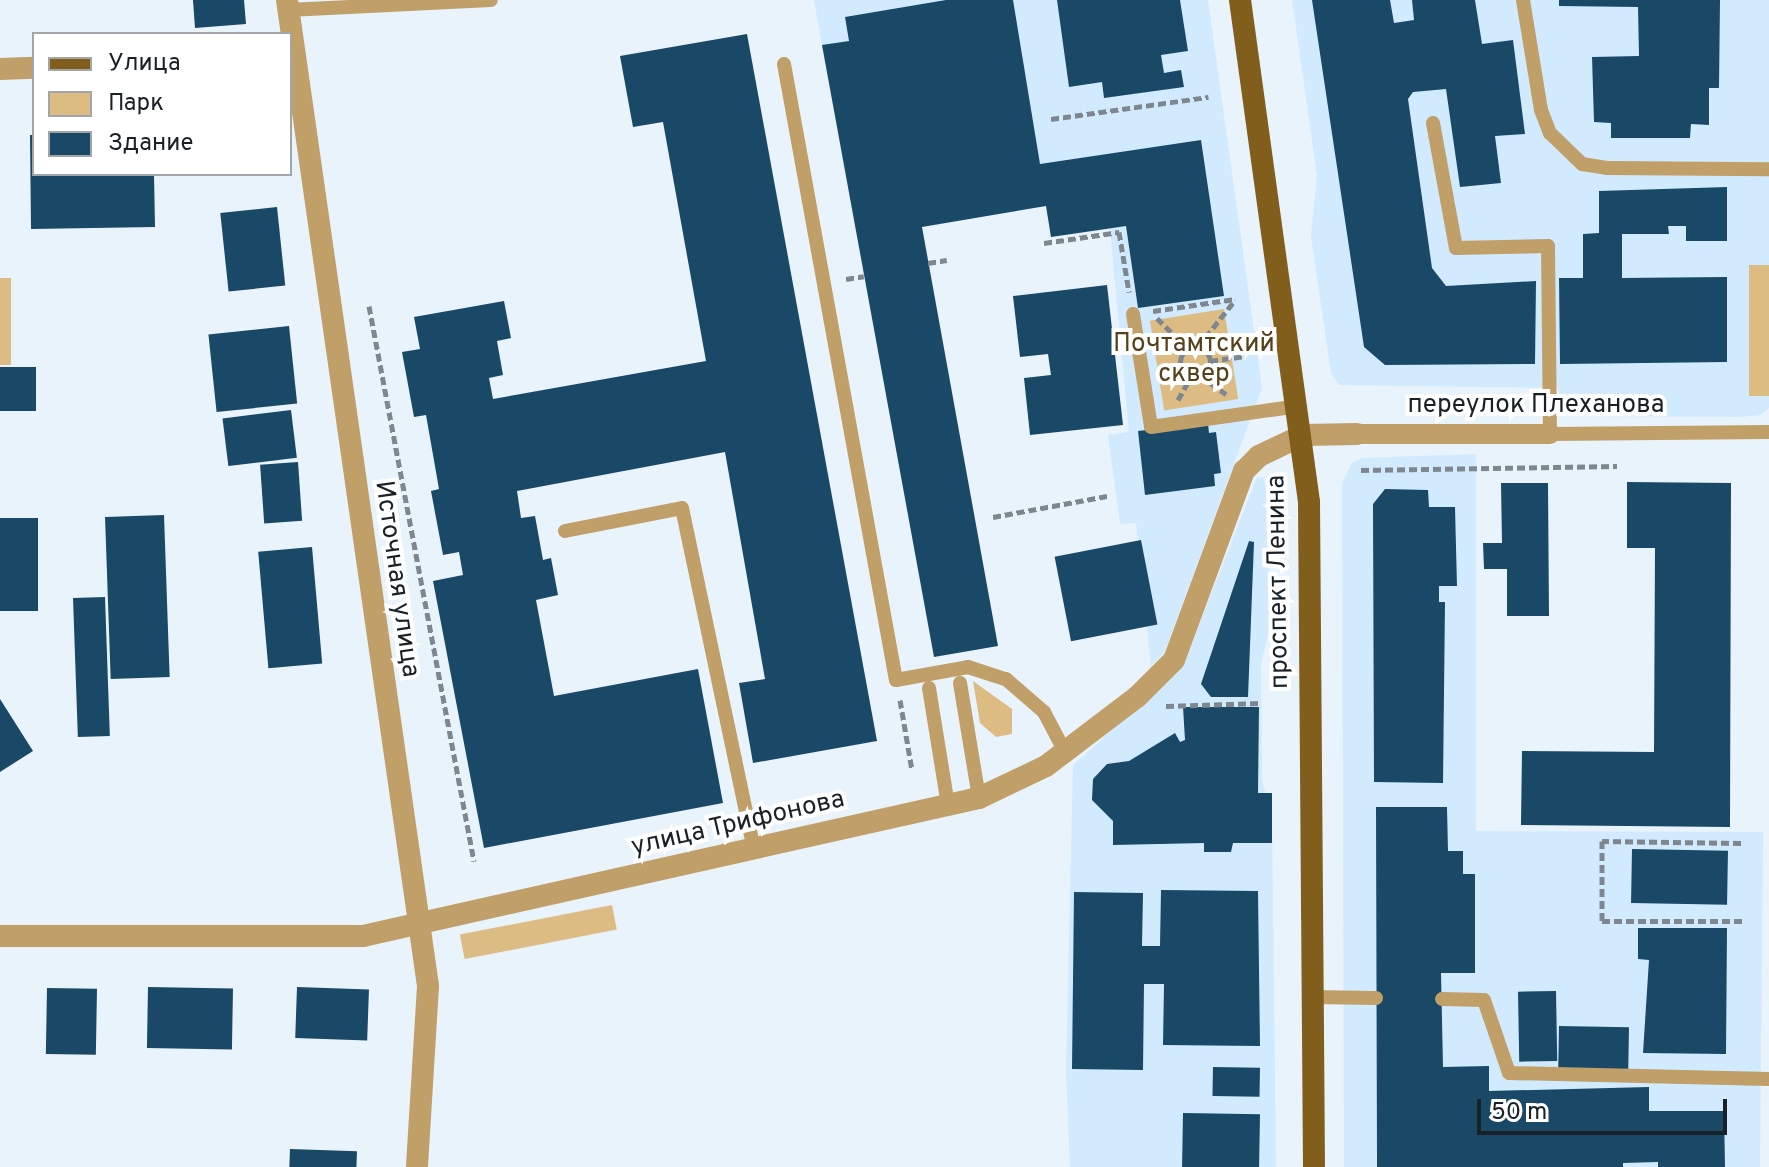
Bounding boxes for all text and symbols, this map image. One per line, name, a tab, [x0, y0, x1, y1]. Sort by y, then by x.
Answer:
legend	[32, 32, 292, 176]
text: Улица	[108, 49, 181, 79]
text: Парк	[108, 89, 164, 119]
text: Здание	[108, 129, 194, 159]
park label: Почтамтский сквер	[1113, 329, 1275, 390]
street label: переулок Плеханова	[1408, 390, 1664, 422]
street label: проспект Ленина	[1262, 475, 1296, 689]
street label: Источная улица	[367, 479, 425, 679]
street label: улица Трифонова	[628, 784, 848, 864]
scale bar	[1481, 1083, 1731, 1133]
text: 50 m	[1491, 1098, 1547, 1128]

